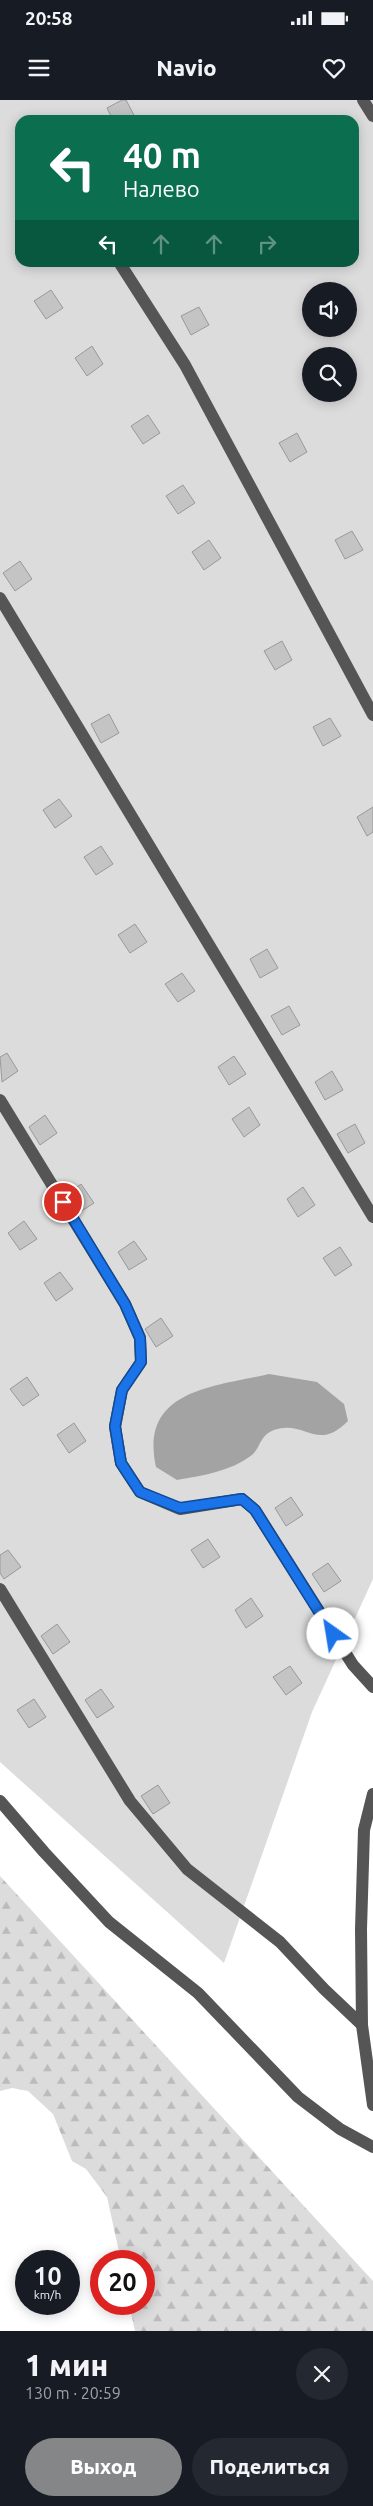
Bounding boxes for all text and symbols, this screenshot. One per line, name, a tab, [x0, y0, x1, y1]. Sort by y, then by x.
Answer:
text: 20:58	[25, 7, 73, 29]
icon: menu	[25, 54, 53, 82]
icon: heart	[320, 54, 348, 82]
text: Navio	[156, 55, 217, 80]
icon: left	[40, 135, 105, 200]
text: 40 m	[123, 135, 201, 175]
text: Налево	[123, 176, 200, 201]
icon: left	[94, 230, 122, 258]
icon: ahead	[147, 230, 175, 258]
icon: ahead	[200, 230, 228, 258]
icon: right	[253, 230, 281, 258]
map controls	[302, 282, 357, 402]
button: sound	[302, 282, 357, 337]
button: search	[302, 347, 357, 402]
pin	[42, 1181, 84, 1223]
icon: arrive	[49, 1188, 77, 1216]
position arrow	[306, 1607, 358, 1659]
speed limit sign: 20	[90, 2250, 155, 2315]
text: 10	[33, 2262, 62, 2290]
text: km/h	[34, 2288, 61, 2301]
text: 1 мин	[25, 2348, 108, 2382]
button: close	[296, 2348, 348, 2400]
text: 130 m · 20:59	[25, 2384, 121, 2402]
button: Выход	[25, 2438, 182, 2496]
button: Поделиться	[192, 2438, 348, 2496]

